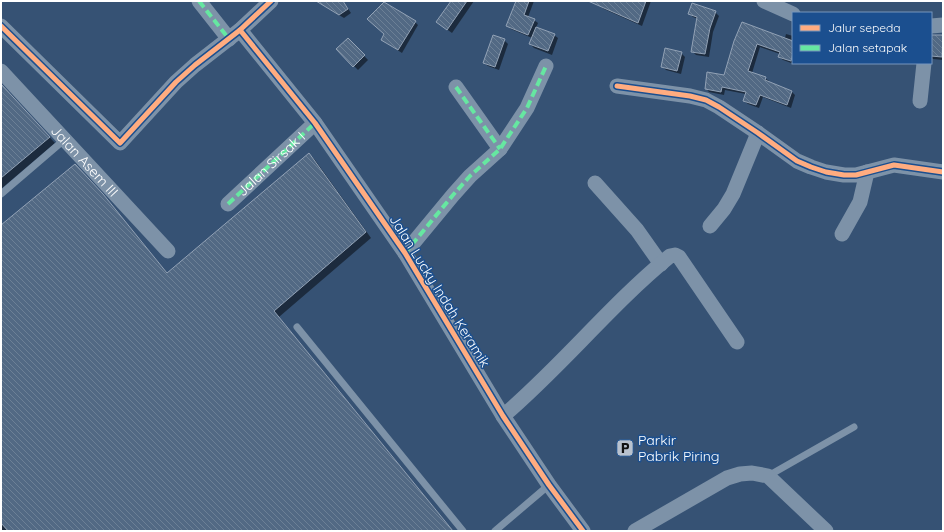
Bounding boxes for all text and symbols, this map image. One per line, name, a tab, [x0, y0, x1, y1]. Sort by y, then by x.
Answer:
legend	[792, 12, 932, 64]
text: Jalur sepeda	[828, 20, 901, 35]
text: Jalan setapak	[828, 40, 907, 55]
street label: Jalan Asem III	[47, 122, 122, 201]
street label: Jalan Sirsak I	[233, 128, 309, 200]
street label: Jalan Lucky Indah Keramik	[386, 211, 494, 371]
place label: Parkir Pabrik Piring	[638, 431, 720, 465]
parking icon: Parkir Pabrik Piring	[615, 438, 635, 458]

